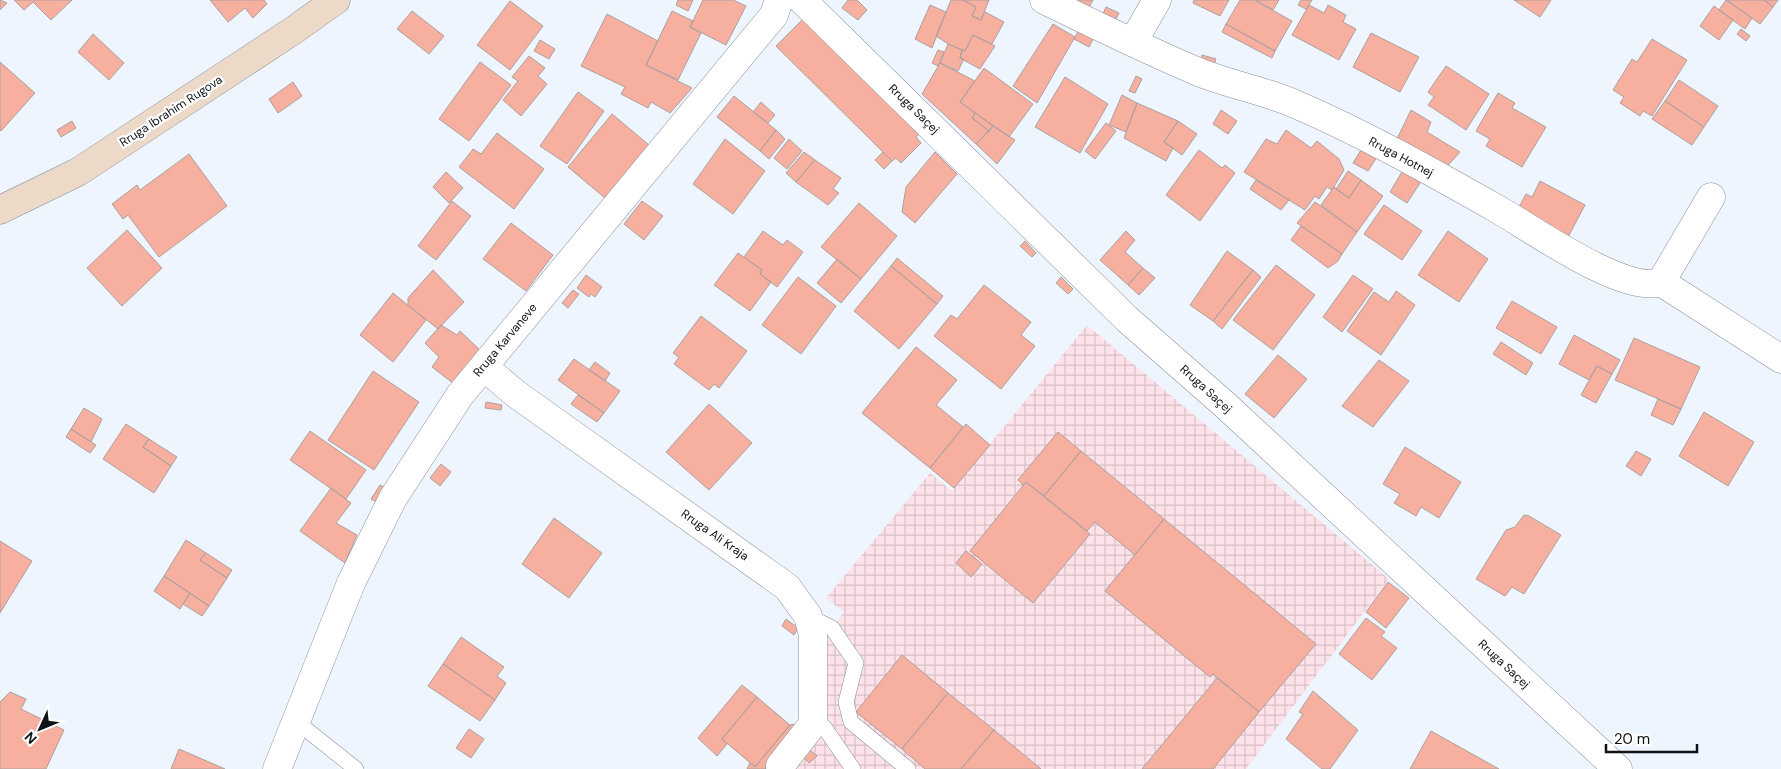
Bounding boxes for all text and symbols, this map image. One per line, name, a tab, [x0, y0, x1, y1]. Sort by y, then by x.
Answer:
street label: Rruga Ibrahim Rugova	[116, 72, 226, 150]
street label: Rruga Saçej	[885, 81, 943, 137]
street label: Rruga Hotnej	[1366, 133, 1436, 181]
street label: Rruga Karvaneve	[469, 300, 541, 380]
street label: Rruga Saçej	[1177, 361, 1236, 417]
street label: Rruga Ali Kraja	[678, 506, 752, 564]
street label: Rruga Saçej	[1475, 636, 1533, 692]
north arrow	[15, 704, 65, 754]
scale bar	[1606, 722, 1697, 754]
text: N	[21, 728, 41, 748]
text: 20 m	[1614, 729, 1650, 749]

